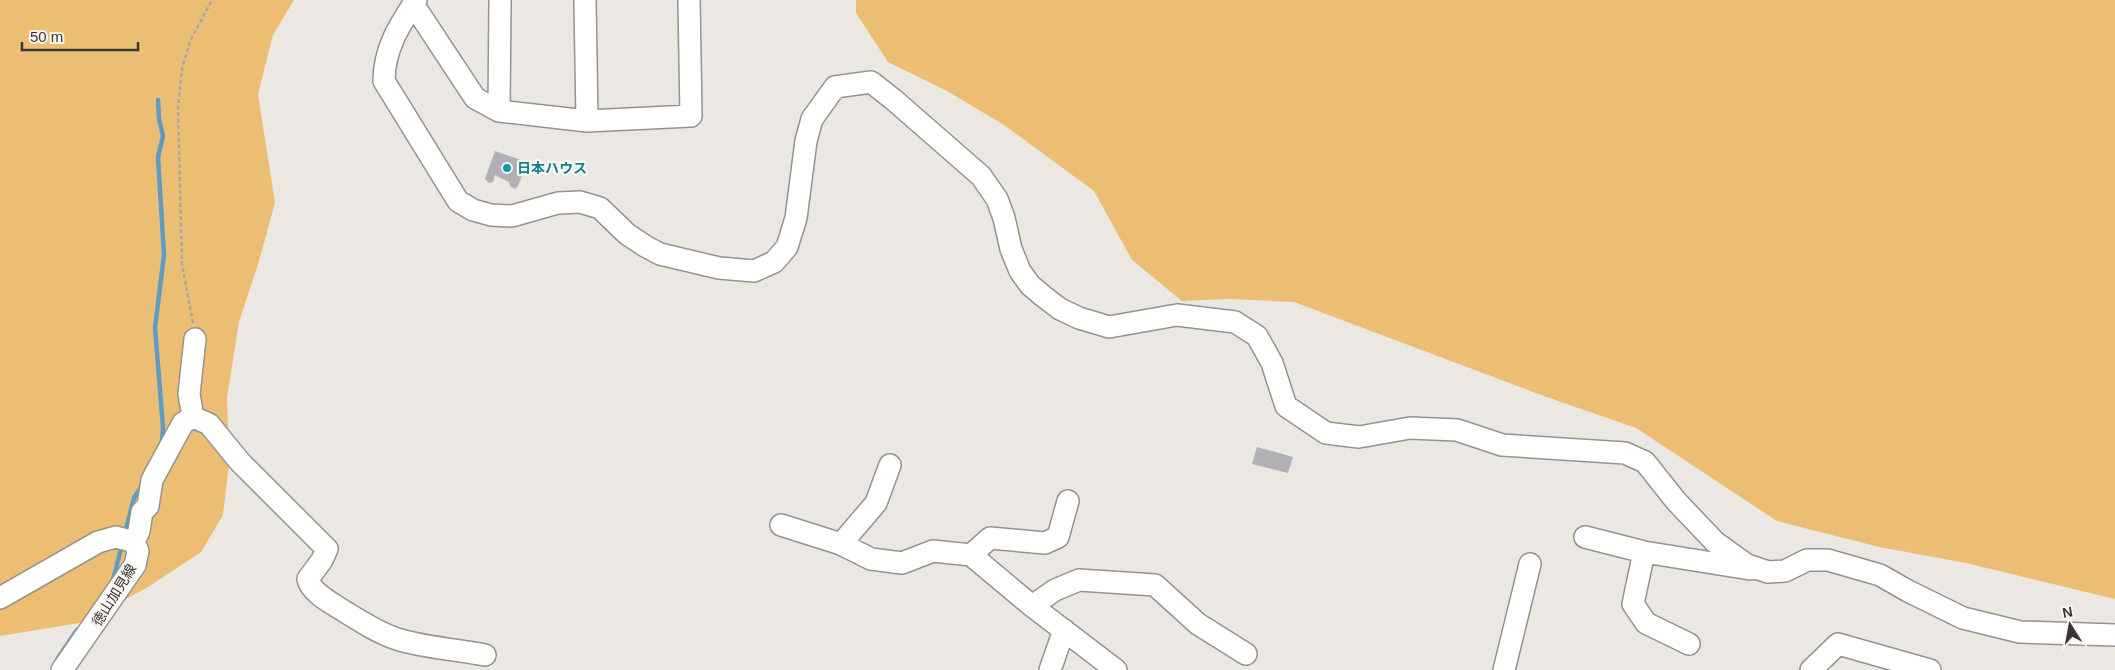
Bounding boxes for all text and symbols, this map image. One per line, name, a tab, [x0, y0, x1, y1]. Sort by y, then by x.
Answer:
scale bar	[22, 20, 139, 52]
text: 50 m	[30, 28, 63, 45]
place label: 日本ハウス	[517, 160, 587, 176]
marker: 日本ハウス	[501, 162, 513, 174]
street label: 徳山加見線	[89, 561, 139, 629]
north arrow	[2045, 600, 2095, 650]
text: N	[2061, 603, 2074, 621]

